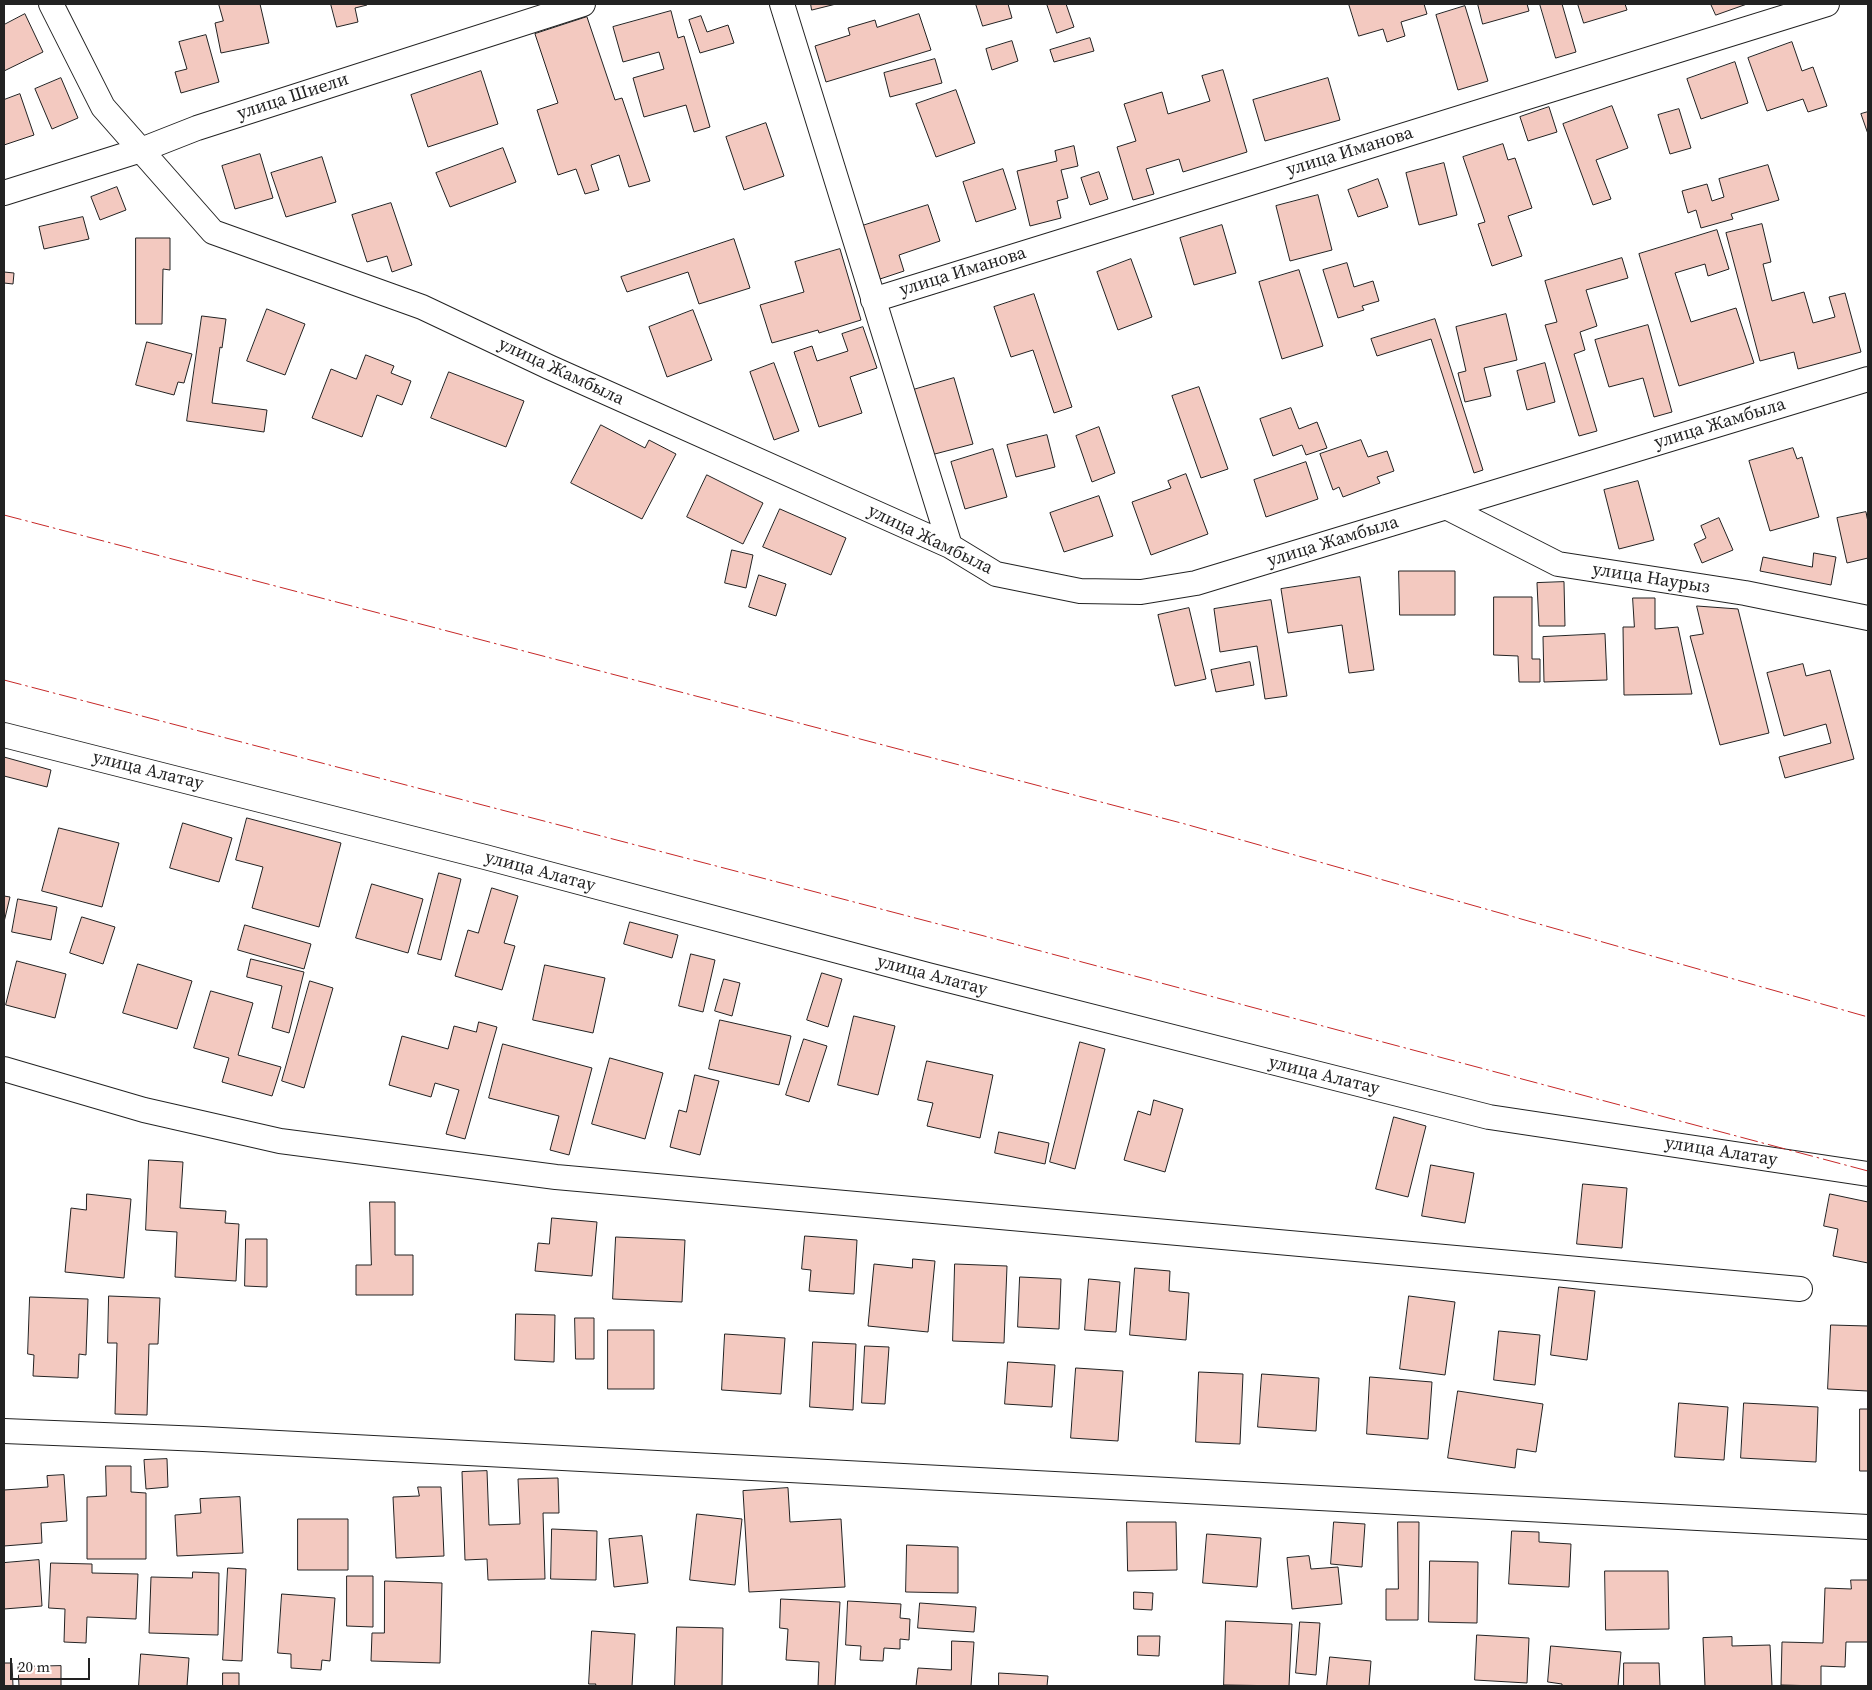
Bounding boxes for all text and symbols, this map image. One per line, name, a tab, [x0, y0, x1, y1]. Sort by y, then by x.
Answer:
street label: улица Шиели	[235, 69, 351, 125]
street label: улица Иманова	[1284, 122, 1416, 182]
street label: улица Иманова	[897, 242, 1029, 302]
street label: улица Жамбыла	[495, 333, 627, 411]
street label: улица Жамбыла	[1652, 394, 1788, 454]
street label: улица Жамбыла	[864, 500, 996, 580]
street label: улица Жамбыла	[1265, 512, 1401, 572]
street label: улица Наурыз	[1591, 559, 1711, 599]
street label: улица Алатау	[90, 747, 206, 795]
street label: улица Алатау	[482, 847, 598, 897]
street label: улица Алатау	[874, 951, 990, 1001]
street label: улица Алатау	[1266, 1052, 1382, 1100]
street label: улица Алатау	[1663, 1132, 1779, 1172]
scale bar	[12, 1648, 92, 1680]
text: 20 m	[18, 1656, 50, 1677]

